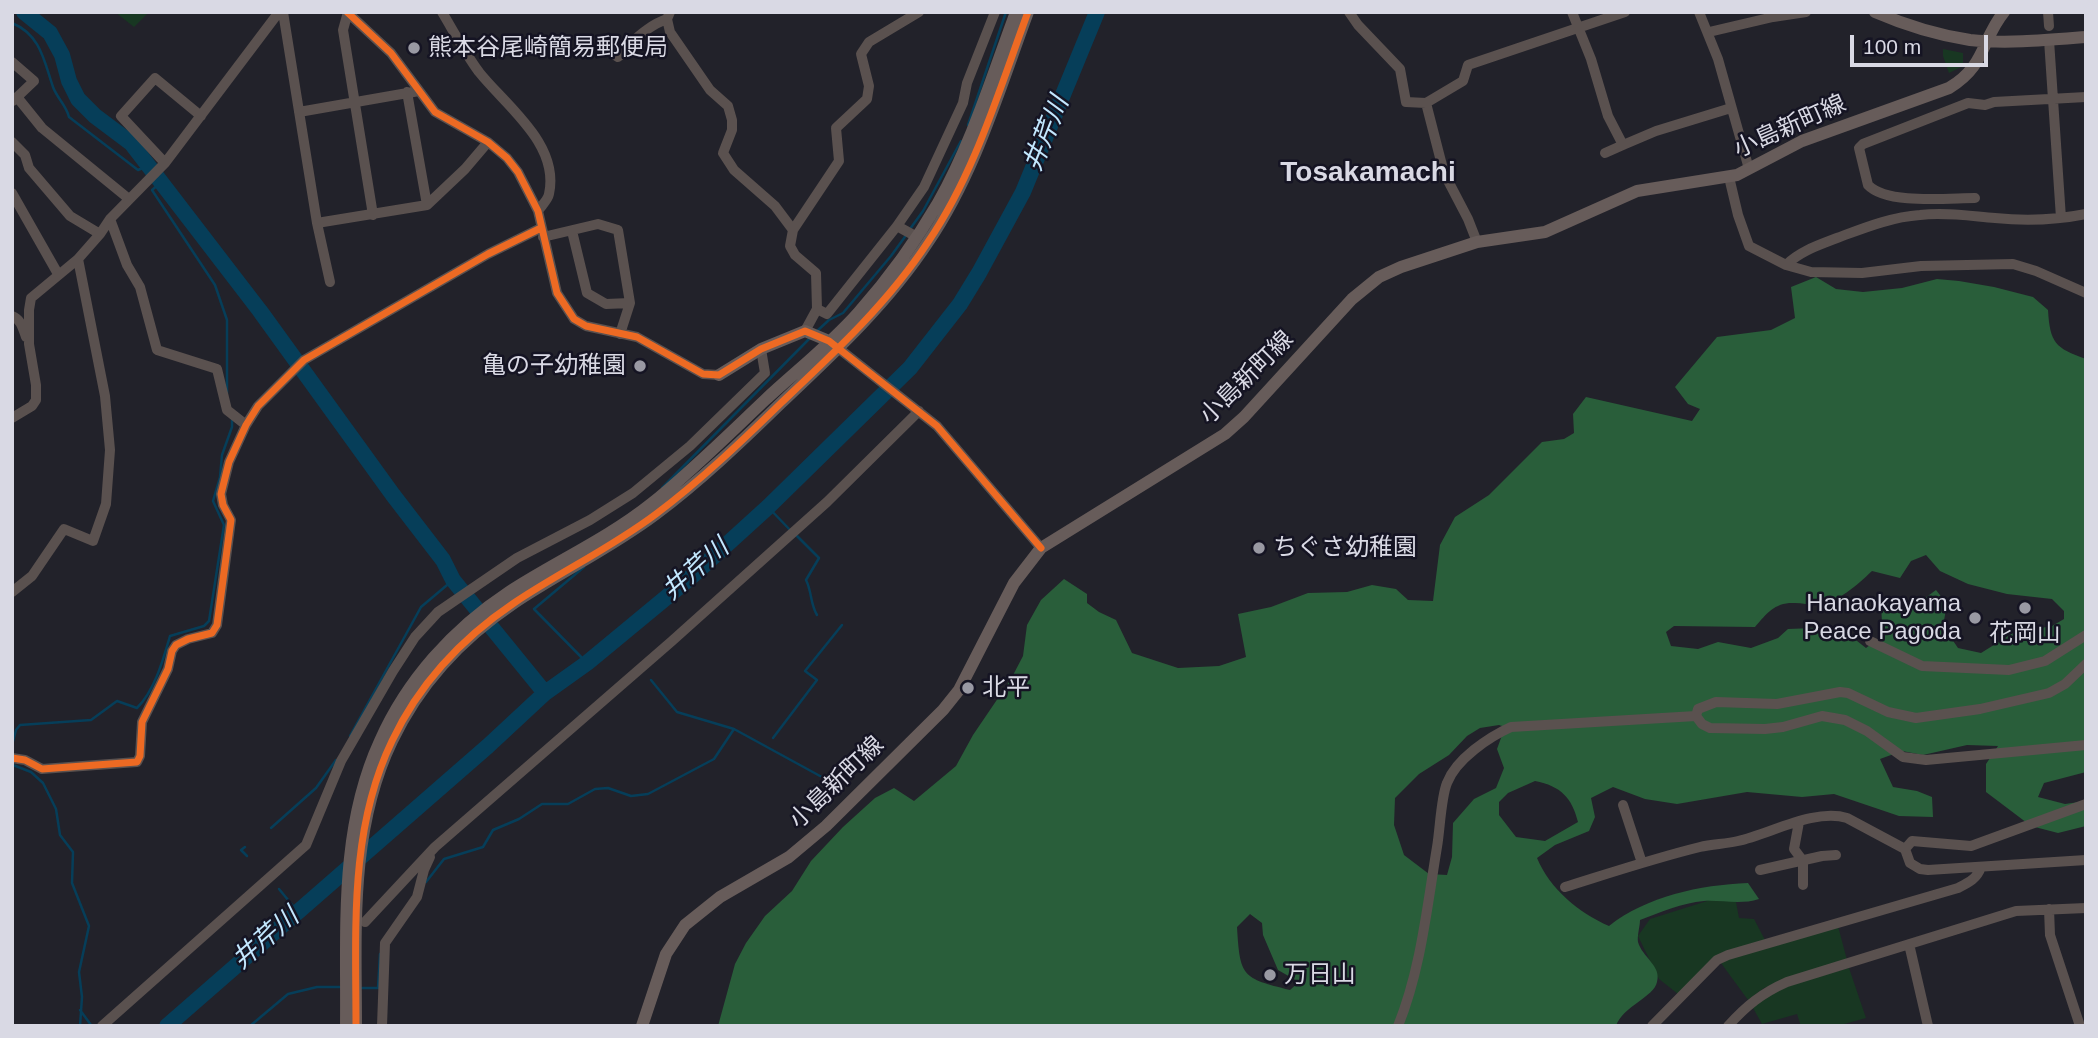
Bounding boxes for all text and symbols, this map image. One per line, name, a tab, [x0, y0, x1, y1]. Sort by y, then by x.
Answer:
scale bar	[1853, 21, 1991, 65]
place label: 熊本谷尾崎簡易郵便局	[428, 34, 668, 62]
text: 100 m	[1863, 35, 1921, 58]
marker: 熊本谷尾崎簡易郵便局	[406, 40, 422, 56]
street label: 小島新町線	[1729, 89, 1851, 165]
water label: 井芹川	[1018, 92, 1076, 176]
district label: Tosakamachi	[1280, 156, 1456, 190]
street label: 小島新町線	[1194, 325, 1300, 431]
place label: 亀の子幼稚園	[482, 352, 626, 380]
marker: 亀の子幼稚園	[632, 358, 648, 374]
water label: 井芹川	[656, 533, 736, 607]
place label: ちぐさ幼稚園	[1273, 534, 1417, 562]
marker: ちぐさ幼稚園	[1251, 540, 1267, 556]
place label: Hanaokayama Peace Pagoda	[1804, 590, 1961, 646]
marker: 花岡山	[2017, 600, 2033, 616]
marker: Hanaokayama Peace Pagoda	[1967, 610, 1983, 626]
place label: 花岡山	[1989, 620, 2061, 648]
place label: 北平	[982, 674, 1030, 702]
marker: 北平	[960, 680, 976, 696]
street label: 小島新町線	[784, 731, 890, 835]
water label: 井芹川	[226, 902, 306, 976]
place label: 万日山	[1284, 961, 1356, 989]
marker: 万日山	[1262, 967, 1278, 983]

